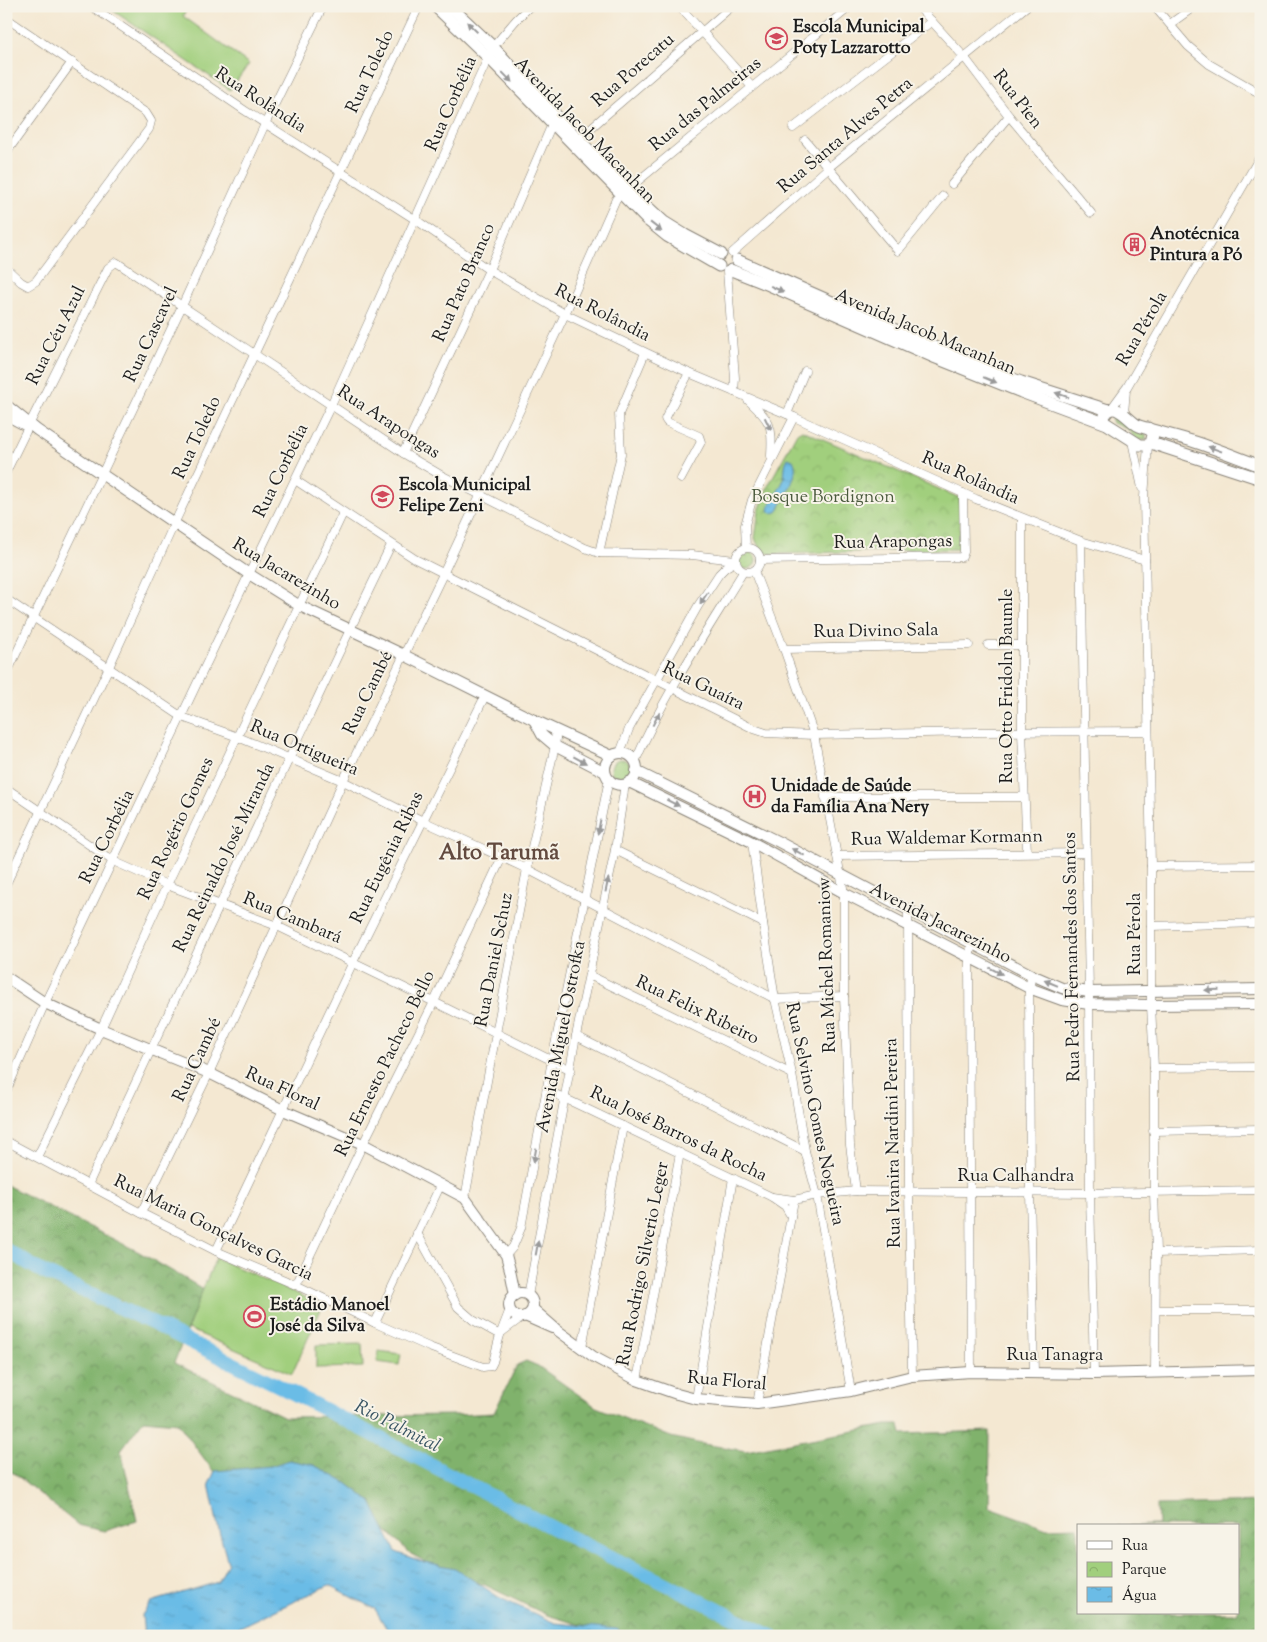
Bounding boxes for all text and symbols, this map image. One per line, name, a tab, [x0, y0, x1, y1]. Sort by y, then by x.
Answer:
place label: Escola Municipal Poty Lazzarotto	[793, 15, 926, 62]
one-way arrow	[467, 22, 479, 34]
street label: Rua Toledo	[340, 26, 402, 118]
school or university icon: Escola Municipal Poty Lazzarotto	[765, 26, 789, 50]
street label: Rua Porecatu	[587, 28, 681, 114]
street label: Rua Corbélia	[419, 52, 485, 156]
street label: Avenida Jacob Macanhan	[507, 52, 661, 210]
street label: Rua das Palmeiras	[644, 52, 768, 158]
street label: Rua Rolândia	[209, 62, 311, 140]
street label: Rua Píen	[986, 65, 1049, 135]
one-way arrow	[501, 71, 513, 83]
street label: Rua Santa Alves Petra	[773, 72, 919, 200]
street label: Rua Pato Branco	[427, 219, 503, 347]
one-way arrow	[649, 222, 662, 233]
place label: Anotécnica Pintura a Pó	[1150, 222, 1242, 269]
building icon: Anotécnica Pintura a Pó	[1122, 233, 1146, 257]
street label: Rua Rolândia	[550, 279, 654, 349]
street label: Rua Céu Azul	[21, 282, 93, 390]
street label: Rua Cascavel	[118, 283, 186, 387]
street label: Avenida Jacob Macanhan	[830, 283, 1020, 383]
one-way arrow	[770, 285, 784, 293]
street label: Rua Pérola	[1111, 287, 1175, 371]
one-way arrow	[983, 376, 998, 384]
street label: Rua Arapongas	[331, 380, 445, 466]
one-way arrow	[1054, 391, 1069, 399]
street label: Rua Toledo	[167, 392, 229, 484]
one-way arrow	[764, 417, 773, 432]
street label: Rua Corbélia	[248, 420, 316, 522]
one-way arrow	[1207, 445, 1222, 453]
street label: Rua Rolândia	[917, 446, 1023, 512]
place label: Escola Municipal Felipe Zeni	[399, 473, 532, 520]
school or university icon: Escola Municipal Felipe Zeni	[371, 484, 395, 508]
park label: Bosque Bordignon	[751, 485, 895, 511]
street label: Rua Arapongas	[834, 529, 952, 557]
street label: Rua Jacarezinho	[227, 532, 345, 618]
street label: Rua Otto Fridoln Baumle	[995, 589, 1021, 783]
one-way arrow	[699, 591, 709, 605]
street label: Rua Divino Sala	[813, 618, 939, 646]
street label: Rua Cambé	[337, 647, 401, 739]
street label: Rua Guaíra	[658, 656, 748, 718]
one-way arrow	[652, 712, 661, 725]
street label: Rua Ortigueira	[246, 714, 362, 784]
street label: Rua Rogério Gomes	[133, 754, 221, 904]
one-way arrow	[574, 755, 587, 764]
street label: Rua Reinaldo José Miranda	[168, 759, 282, 957]
place label: Unidade de Saúde da Família Ana Nery	[771, 774, 929, 821]
hospital icon: Unidade de Saúde da Família Ana Nery	[743, 785, 767, 809]
street label: Rua Corbélia	[74, 786, 142, 888]
street label: Rua Eugênia Ribas	[345, 788, 431, 928]
one-way arrow	[666, 799, 680, 807]
one-way arrow	[595, 819, 603, 835]
street label: Rua Waldemar Kormann	[851, 824, 1044, 854]
street label: Rua Pedro Fernandes dos Santos	[1058, 832, 1088, 1082]
district label: Alto Tarumã	[439, 838, 560, 870]
one-way arrow	[790, 848, 805, 856]
one-way arrow	[604, 876, 612, 892]
street label: Rua Michel Romaniow	[812, 876, 844, 1053]
street label: Avenida Jacarezinho	[864, 877, 1016, 971]
street label: Rua Cambará	[239, 886, 345, 952]
street label: Rua Daniel Schuz	[469, 890, 521, 1030]
street label: Rua Pérola	[1123, 893, 1149, 975]
street label: Avenida Miguel Ostrofka	[531, 939, 593, 1135]
street label: Rua Ernesto Pacheco Bello	[330, 966, 443, 1161]
one-way arrow	[989, 967, 1003, 975]
street label: Rua Felix Ribeiro	[631, 970, 763, 1052]
one-way arrow	[1043, 979, 1058, 987]
one-way arrow	[1204, 986, 1220, 994]
street label: Rua Selvino Gomes Nogueira	[778, 1000, 850, 1228]
street label: Rua Cambé	[167, 1014, 229, 1106]
street label: Rua Ivanira Nardini Pereira	[879, 1038, 909, 1248]
street label: Rua Floral	[240, 1061, 324, 1119]
street label: Rua José Barros da Rocha	[585, 1081, 771, 1189]
one-way arrow	[531, 1148, 539, 1164]
street label: Rua Rodrigo Silverio Leger	[611, 1159, 677, 1368]
street label: Rua Calhandra	[958, 1164, 1074, 1190]
street label: Rua Maria Gonçalves Garcia	[109, 1169, 317, 1289]
one-way arrow	[534, 1239, 542, 1255]
place label: Estádio Manoel José da Silva	[268, 1293, 390, 1340]
sports icon: Estádio Manoel José da Silva	[242, 1304, 266, 1328]
street label: Rua Tanagra	[1007, 1343, 1103, 1369]
street label: Rua Floral	[686, 1366, 768, 1398]
water label: Rio Palmital	[350, 1394, 444, 1460]
legend	[1077, 1524, 1240, 1614]
text: Rua	[1122, 1536, 1148, 1557]
text: Parque	[1122, 1560, 1166, 1581]
text: Água	[1122, 1585, 1157, 1607]

